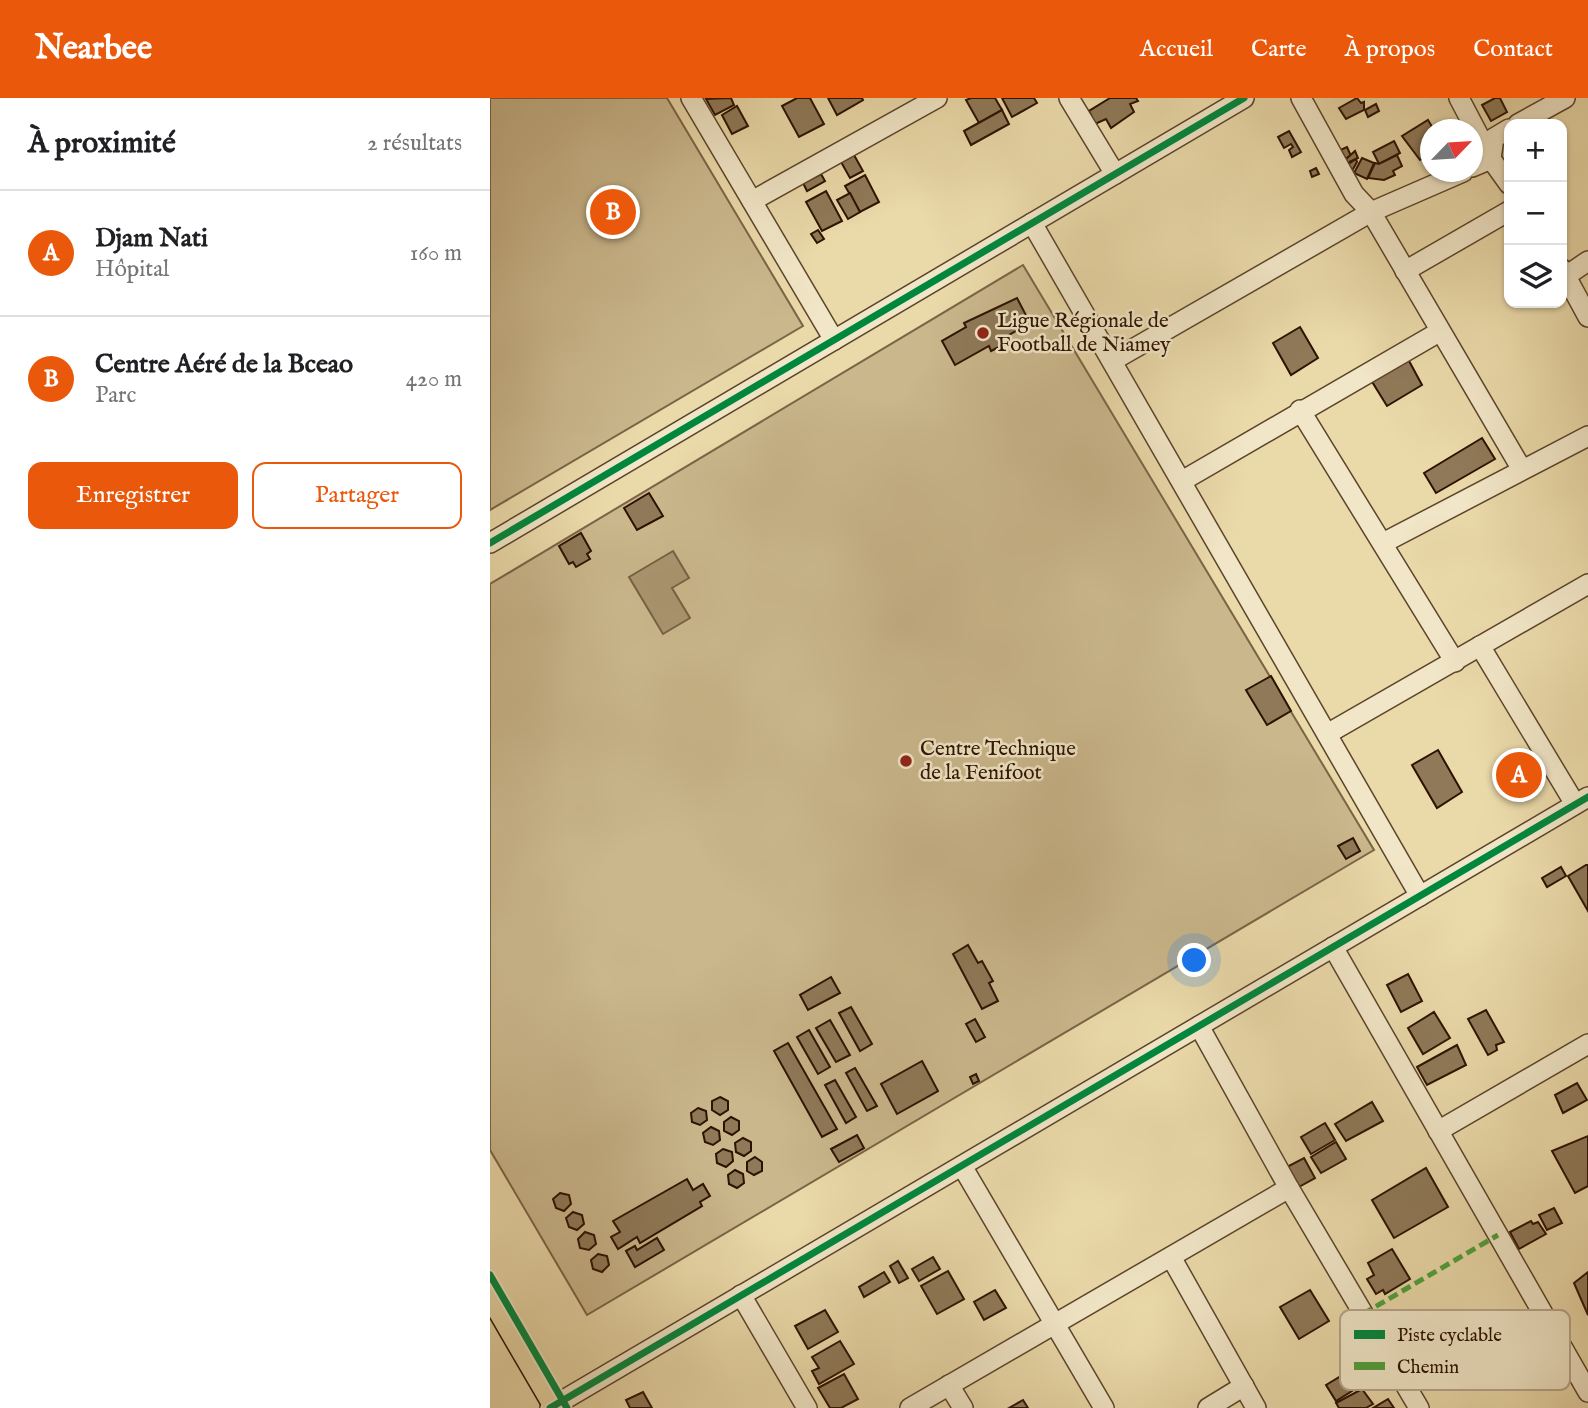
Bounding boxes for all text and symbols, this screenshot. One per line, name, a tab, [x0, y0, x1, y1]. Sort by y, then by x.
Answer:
text: Nearbee	[35, 28, 152, 70]
text: Accueil	[1140, 34, 1213, 65]
text: Carte	[1251, 34, 1307, 65]
text: À propos	[1345, 34, 1435, 65]
text: Contact	[1473, 34, 1553, 65]
north arrow	[1420, 119, 1483, 182]
map controls	[1504, 119, 1567, 308]
button: +	[1504, 119, 1567, 182]
text: À proximité	[28, 125, 176, 163]
text: 2 résultats	[367, 129, 462, 158]
button: −	[1504, 182, 1567, 245]
pin: B	[590, 186, 636, 238]
text: Djam Nati	[95, 222, 208, 255]
text: A	[43, 239, 59, 268]
text: 160 m	[410, 239, 462, 268]
button: layers	[1504, 245, 1567, 308]
text: Hôpital	[95, 255, 169, 284]
place label: Ligue Régionale de Football de Niamey	[997, 308, 1171, 359]
marker: Ligue Régionale de Football de Niamey	[975, 325, 991, 341]
text: Centre Aéré de la Bceao	[95, 348, 353, 381]
text: B	[43, 365, 59, 394]
text: 420 m	[406, 365, 462, 394]
text: Parc	[95, 381, 136, 410]
button: Enregistrer	[28, 462, 238, 529]
button: Partager	[252, 462, 462, 529]
place label: Centre Technique de la Fenifoot	[920, 736, 1076, 787]
pin: A	[1496, 749, 1542, 801]
marker: Centre Technique de la Fenifoot	[898, 753, 914, 769]
your location	[1177, 943, 1211, 977]
legend	[1340, 1310, 1570, 1390]
text: Piste cyclable	[1397, 1324, 1502, 1348]
text: Chemin	[1397, 1356, 1459, 1380]

